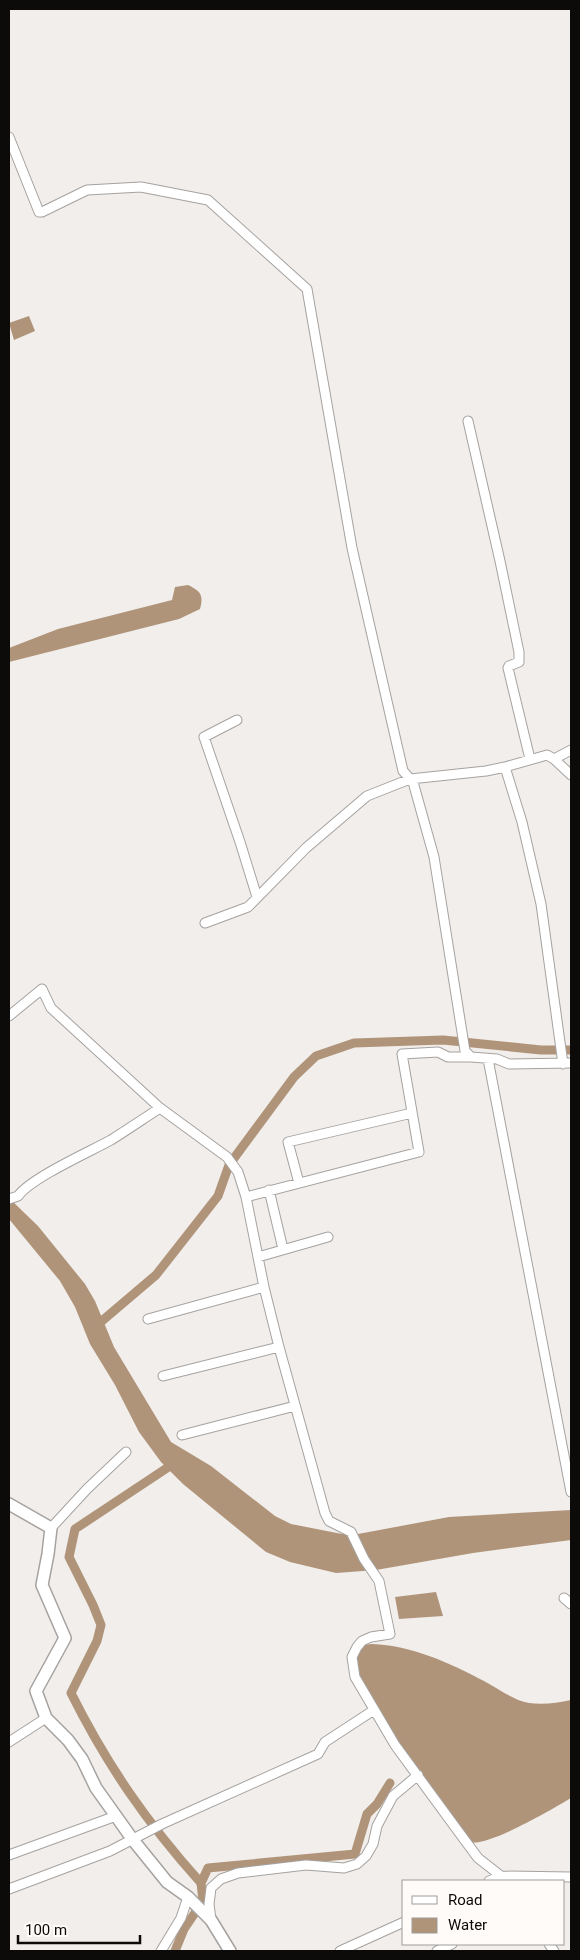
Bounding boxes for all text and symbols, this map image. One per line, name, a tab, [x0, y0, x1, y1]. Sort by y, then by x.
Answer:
legend	[402, 1880, 565, 1945]
text: Road	[448, 1891, 482, 1909]
scale bar	[18, 1912, 140, 1944]
text: Water	[448, 1916, 487, 1934]
text: 100 m	[25, 1921, 67, 1939]

